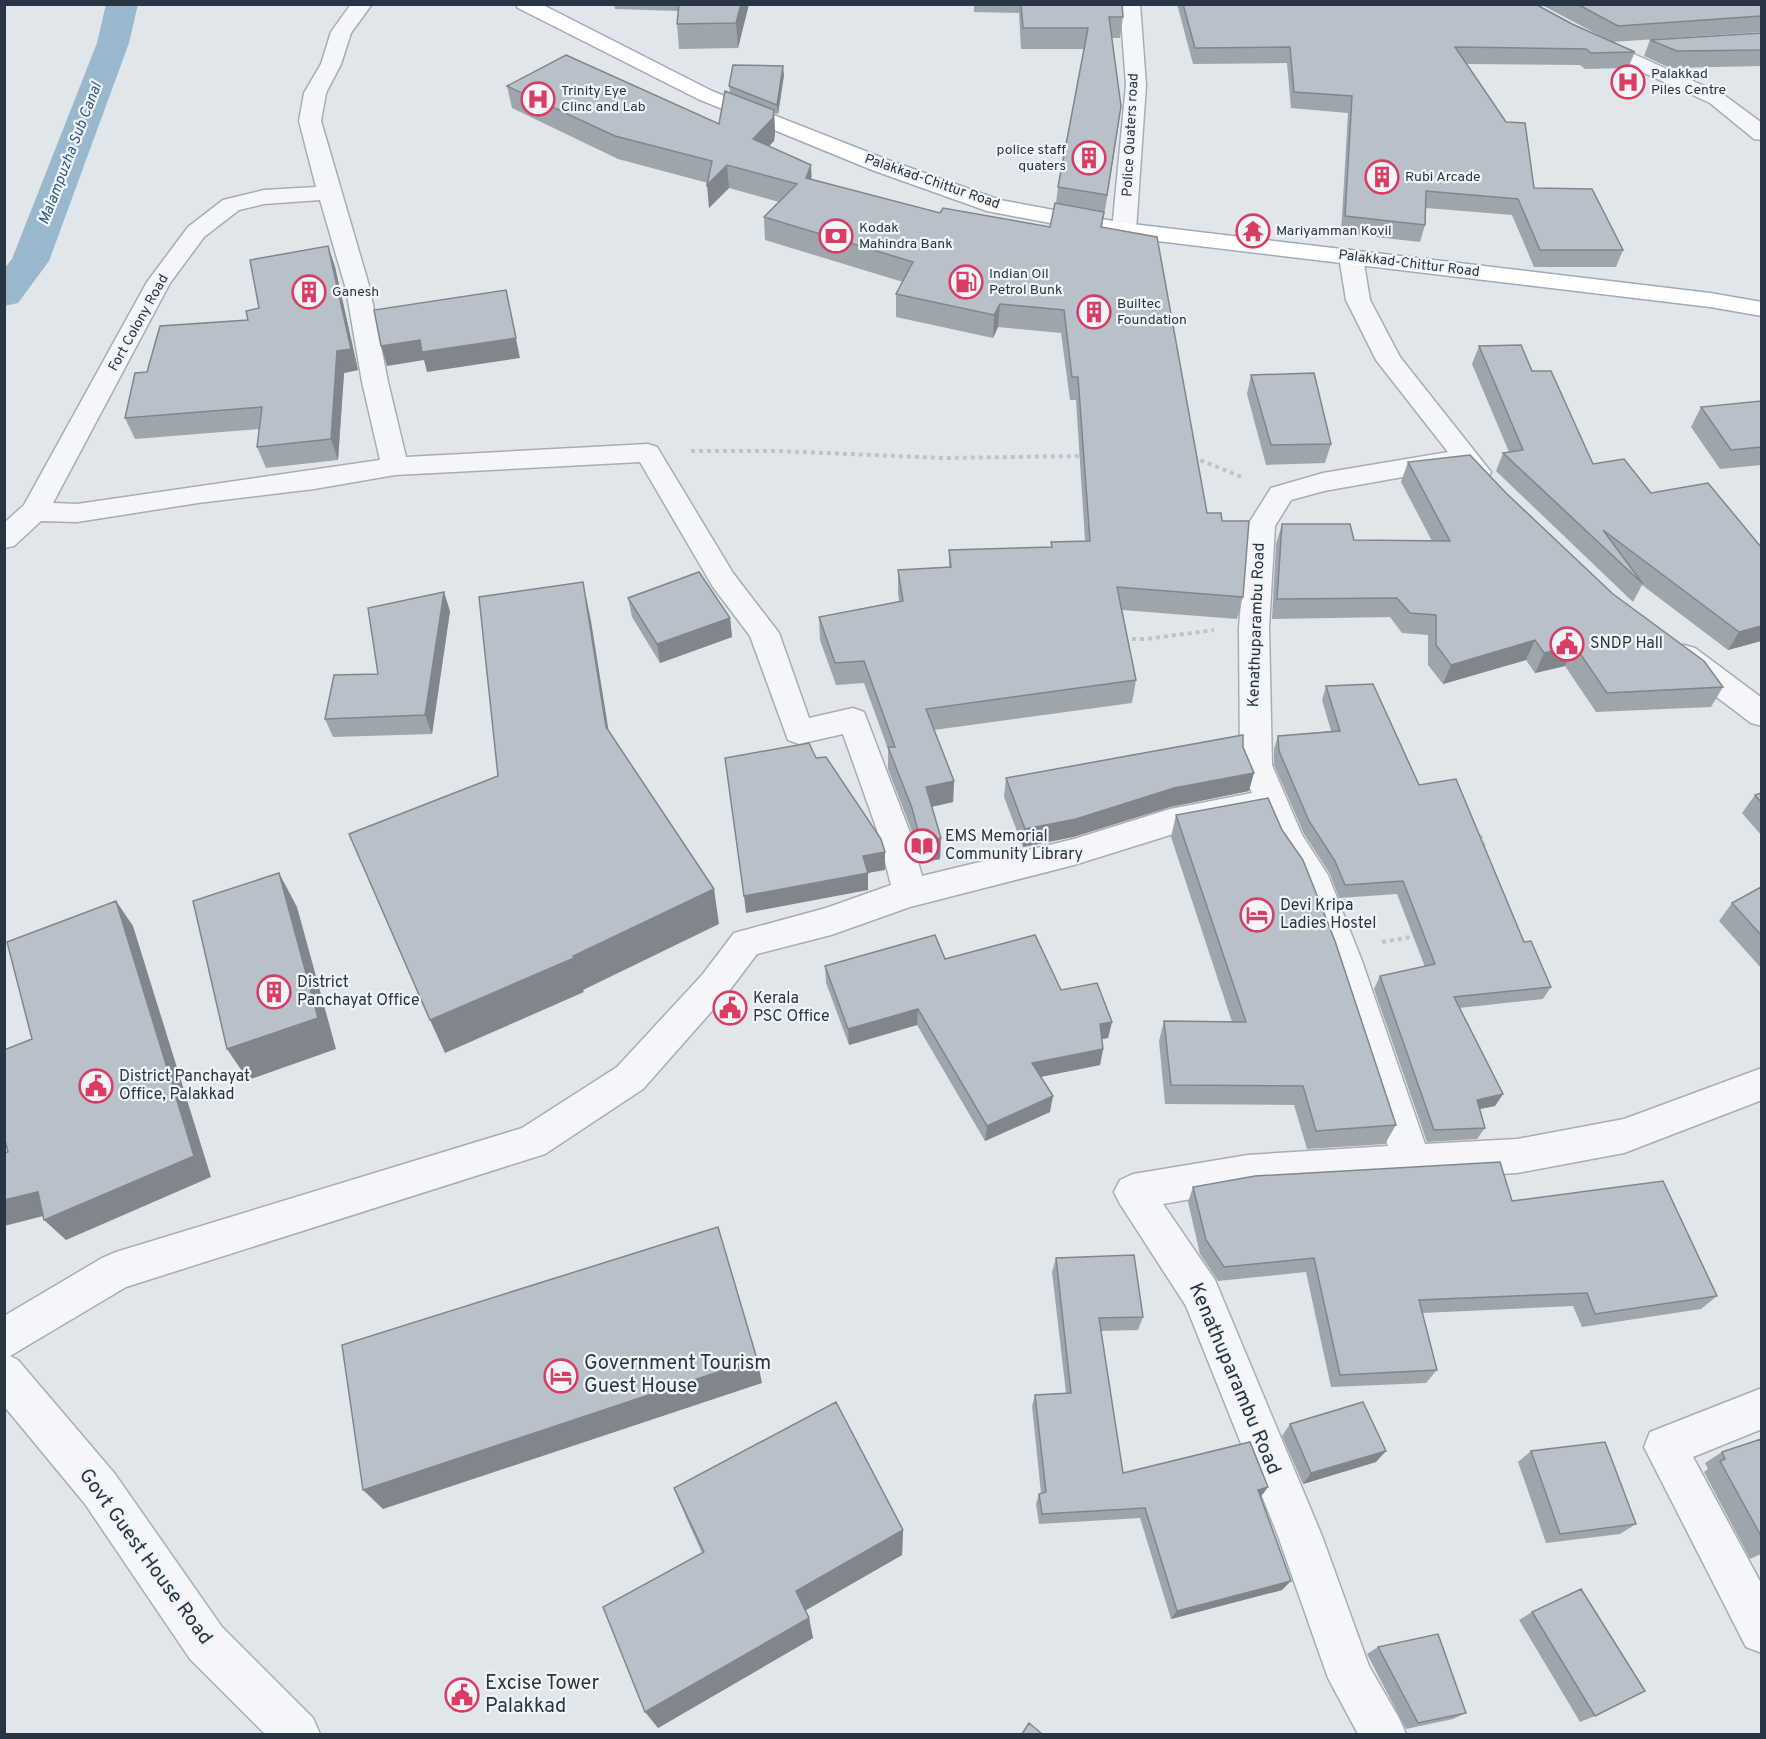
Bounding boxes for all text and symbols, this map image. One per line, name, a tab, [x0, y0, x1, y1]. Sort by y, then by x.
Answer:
hospital icon: Palakkad Piles Centre	[1610, 64, 1646, 100]
place label: Palakkad Piles Centre	[1651, 66, 1726, 99]
street label: Police Quaters road	[1119, 73, 1143, 197]
water label: Malampuzha Sub Canal	[35, 79, 107, 228]
hospital icon: Trinity Eye Clinc and Lab	[520, 81, 556, 117]
place label: Trinity Eye Clinc and Lab	[561, 83, 646, 116]
building icon: police staff quaters	[1071, 140, 1107, 176]
place label: police staff quaters	[997, 142, 1067, 175]
street label: Palakkad-Chittur Road	[862, 151, 1002, 213]
building icon: Rubi Arcade	[1364, 159, 1400, 195]
place label: Rubi Arcade	[1405, 169, 1481, 186]
temple icon: Mariyamman Kovil	[1235, 213, 1271, 249]
bank icon: Kodak Mahindra Bank	[818, 218, 854, 254]
place label: Kodak Mahindra Bank	[859, 220, 953, 253]
place label: Mariyamman Kovil	[1276, 223, 1392, 240]
street label: Palakkad-Chittur Road	[1337, 247, 1481, 281]
fuel station icon: Indian Oil Petrol Bunk	[948, 264, 984, 300]
place label: Indian Oil Petrol Bunk	[989, 266, 1062, 299]
street label: Fort Colony Road	[105, 272, 173, 374]
building icon: Ganesh	[291, 274, 327, 310]
place label: Ganesh	[332, 284, 379, 301]
building icon: Builtec Foundation	[1076, 294, 1112, 330]
place label: Builtec Foundation	[1117, 296, 1187, 329]
street label: Kenathuparambu Road	[1244, 542, 1270, 708]
public building icon: SNDP Hall	[1549, 626, 1585, 662]
place label: SNDP Hall	[1590, 634, 1663, 654]
place label: EMS Memorial Community Library	[945, 827, 1083, 865]
library icon: EMS Memorial Community Library	[904, 828, 940, 864]
place label: Devi Kripa Ladies Hostel	[1280, 896, 1376, 934]
hotel icon: Devi Kripa Ladies Hostel	[1239, 897, 1275, 933]
place label: District Panchayat Office	[297, 973, 420, 1011]
building icon: District Panchayat Office	[256, 974, 292, 1010]
place label: Kerala PSC Office	[753, 989, 830, 1027]
public building icon: Kerala PSC Office	[712, 990, 748, 1026]
place label: District Panchayat Office, Palakkad	[119, 1067, 250, 1105]
public building icon: District Panchayat Office, Palakkad	[78, 1068, 114, 1104]
street label: Kenathuparambu Road	[1182, 1279, 1286, 1479]
place label: Government Tourism Guest House	[584, 1351, 771, 1400]
hotel icon: Government Tourism Guest House	[543, 1358, 579, 1394]
street label: Govt Guest House Road	[72, 1464, 218, 1650]
place label: Excise Tower Palakkad	[485, 1671, 600, 1720]
public building icon: Excise Tower Palakkad	[444, 1677, 480, 1713]

